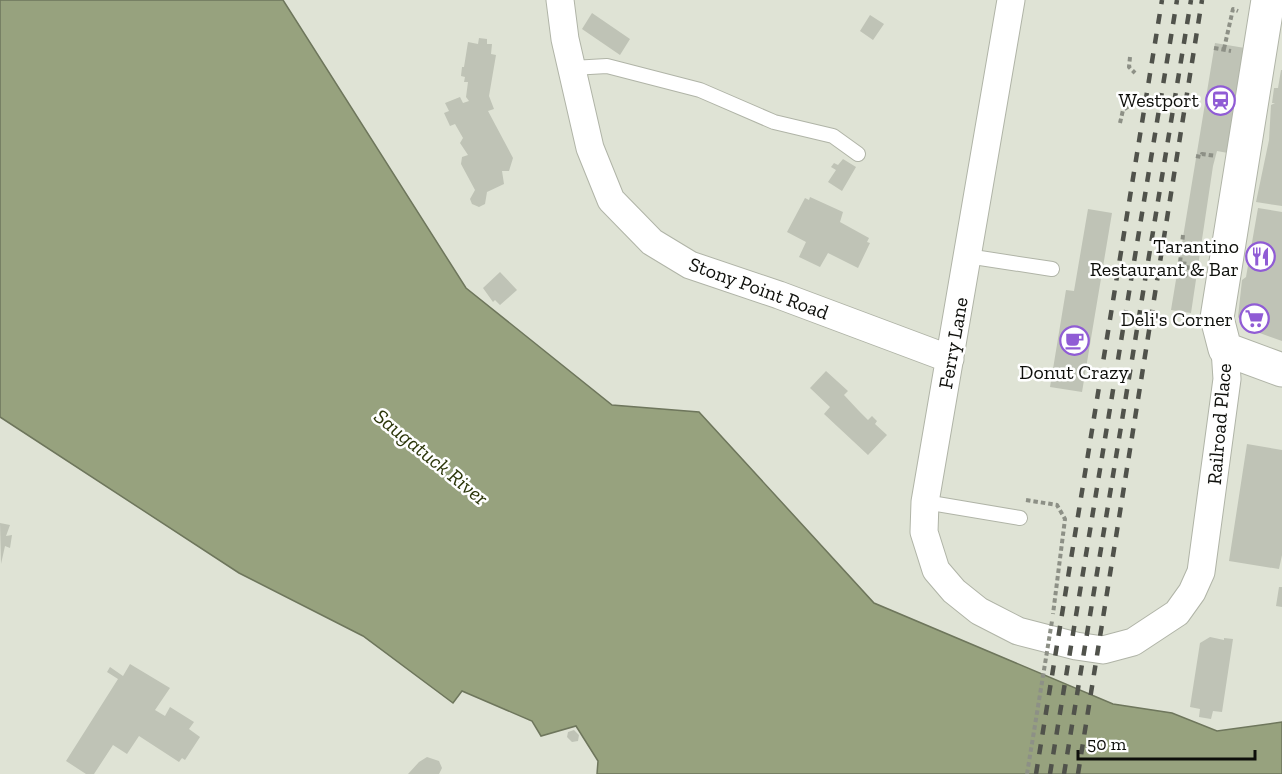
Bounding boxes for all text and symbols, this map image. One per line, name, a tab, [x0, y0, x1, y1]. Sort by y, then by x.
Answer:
station icon: Westport	[1204, 84, 1236, 116]
place label: Westport	[1119, 88, 1200, 112]
place label: Tarantino Restaurant & Bar	[1090, 234, 1239, 281]
restaurant icon: Tarantino Restaurant & Bar	[1244, 241, 1276, 273]
street label: Stony Point Road	[686, 252, 832, 324]
street label: Ferry Lane	[933, 295, 973, 391]
supermarket icon: Deli's Corner	[1238, 303, 1270, 335]
place label: Deli's Corner	[1121, 307, 1233, 331]
cafe icon: Donut Crazy	[1058, 325, 1090, 357]
place label: Donut Crazy	[1019, 360, 1129, 384]
street label: Railroad Place	[1202, 362, 1236, 486]
water label: Saugatuck River	[369, 403, 494, 511]
scale bar	[1078, 723, 1255, 761]
text: 50 m	[1087, 733, 1127, 755]

